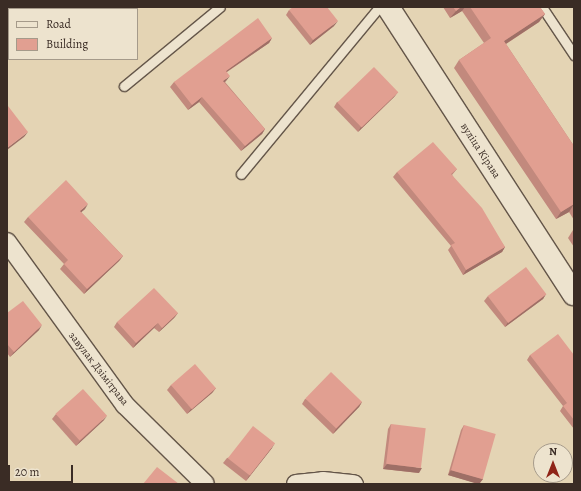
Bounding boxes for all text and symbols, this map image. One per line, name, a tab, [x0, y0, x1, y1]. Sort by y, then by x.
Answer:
legend	[8, 8, 138, 60]
text: Road	[46, 16, 71, 32]
text: Building	[46, 36, 88, 52]
street label: вуліца Кірава	[457, 121, 503, 181]
street label: завулак Дзімітрава	[65, 330, 131, 408]
north arrow	[533, 443, 573, 483]
text: N	[549, 444, 557, 459]
scale bar	[10, 457, 75, 483]
text: 20 m	[15, 464, 39, 480]

